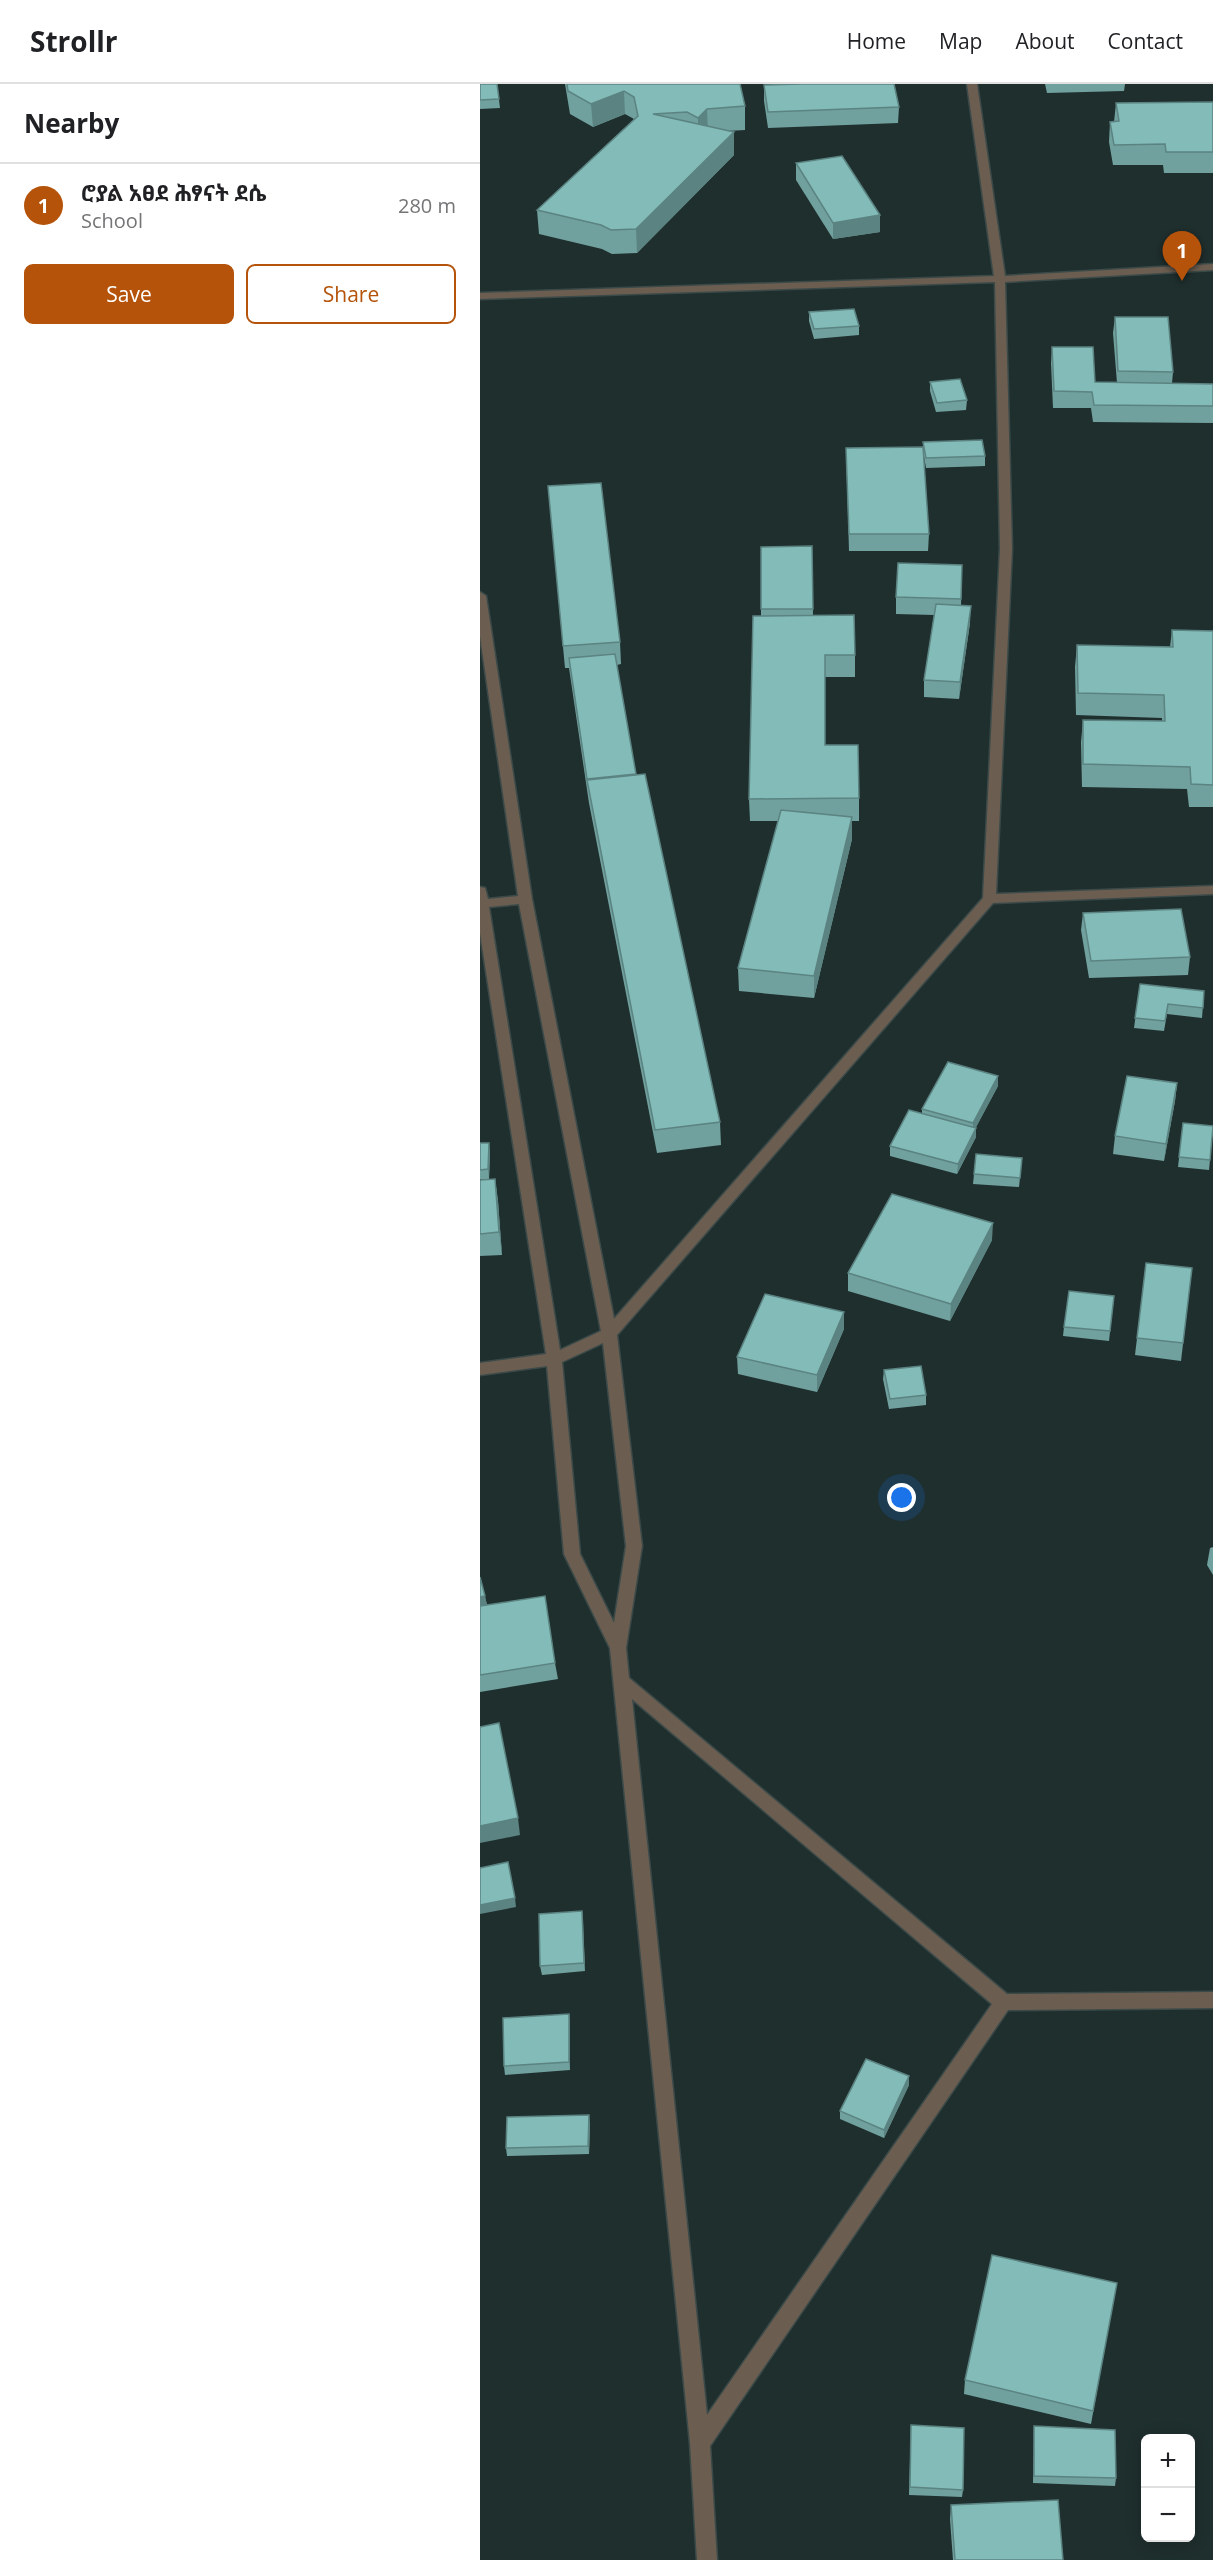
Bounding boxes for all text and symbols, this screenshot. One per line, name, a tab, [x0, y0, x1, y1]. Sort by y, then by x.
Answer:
text: Strollr	[30, 22, 117, 60]
text: Home	[847, 27, 906, 55]
text: Map	[939, 27, 982, 55]
text: About	[1015, 27, 1075, 55]
text: Contact	[1108, 27, 1183, 55]
text: Nearby	[24, 105, 119, 141]
text: ሮያል አፀደ ሕፃናት ደሴ	[81, 177, 266, 207]
text: 1	[38, 192, 49, 219]
text: 280 m	[398, 192, 456, 219]
text: School	[81, 207, 143, 234]
pin: 1	[1162, 232, 1202, 281]
button: Save	[24, 264, 234, 324]
button: Share	[246, 264, 456, 324]
your location	[887, 1483, 916, 1512]
map controls	[1141, 2434, 1195, 2542]
button: +	[1141, 2434, 1195, 2488]
button: −	[1141, 2488, 1195, 2542]

